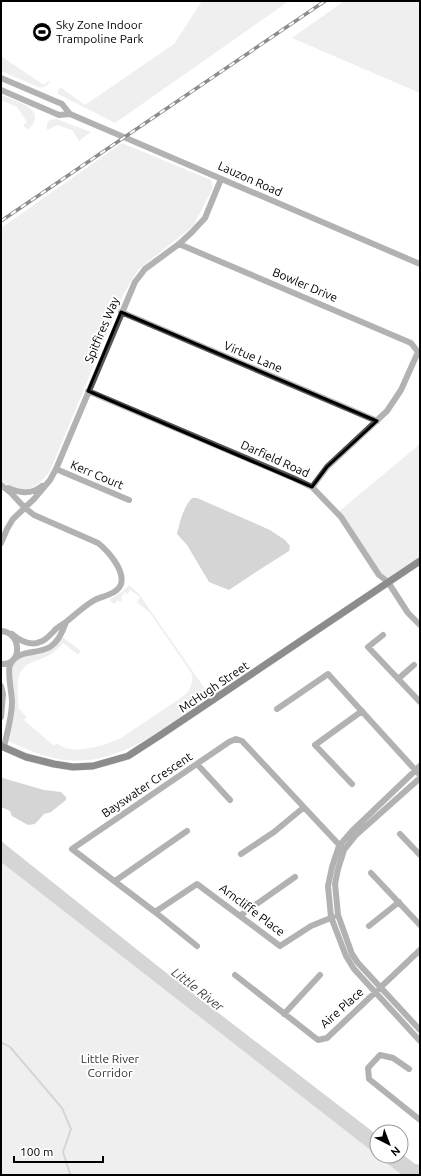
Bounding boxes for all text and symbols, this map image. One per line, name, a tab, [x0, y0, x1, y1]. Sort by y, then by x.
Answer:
place label: Sky Zone Indoor Trampoline Park	[56, 18, 144, 45]
sports icon: Sky Zone Indoor Trampoline Park	[31, 21, 53, 43]
street label: Lauzon Road	[216, 159, 284, 198]
street label: Bowler Drive	[271, 265, 340, 304]
street label: Spitfires Way	[82, 295, 121, 365]
street label: Virtue Lane	[222, 338, 284, 375]
street label: Darfield Road	[239, 438, 312, 480]
street label: Kerr Court	[69, 458, 126, 492]
street label: McHugh Street	[176, 658, 251, 715]
street label: Bayswater Crescent	[99, 749, 195, 820]
street label: Arncliffe Place	[217, 881, 287, 938]
water label: Little River	[169, 964, 227, 1014]
street label: Aire Place	[318, 985, 366, 1030]
park label: Little River Corridor	[81, 1052, 140, 1079]
north arrow	[369, 1124, 409, 1164]
scale bar	[14, 1138, 103, 1164]
text: N	[389, 1144, 403, 1159]
text: 100 m	[20, 1145, 53, 1158]

